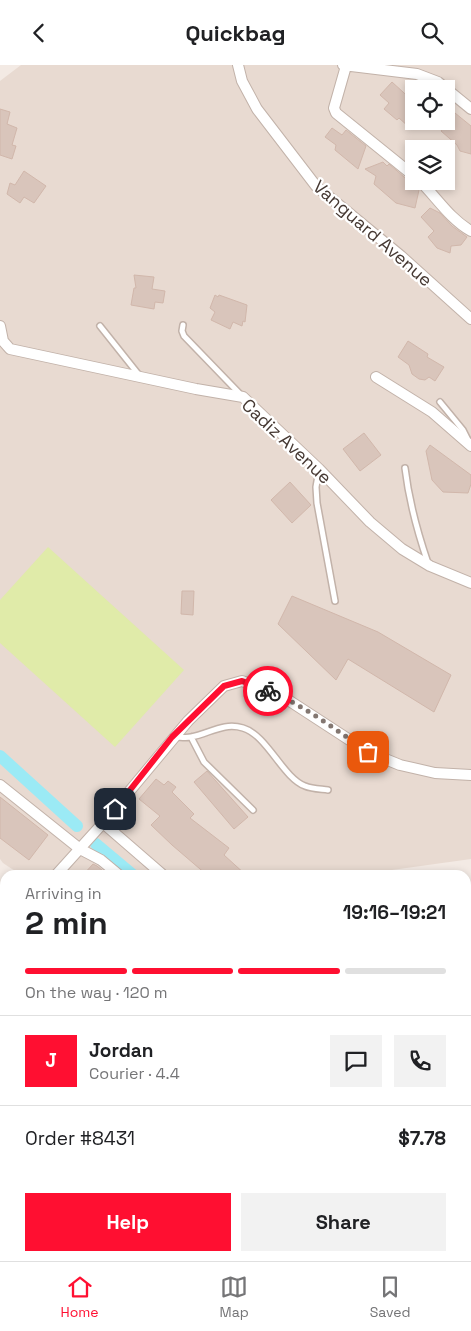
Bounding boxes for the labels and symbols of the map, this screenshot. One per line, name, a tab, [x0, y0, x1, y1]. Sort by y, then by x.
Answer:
street label: Vanguard Avenue	[309, 175, 437, 291]
street label: Cadiz Avenue	[237, 393, 337, 489]
courier	[243, 666, 293, 716]
pin	[347, 731, 389, 773]
pin	[94, 788, 136, 830]

